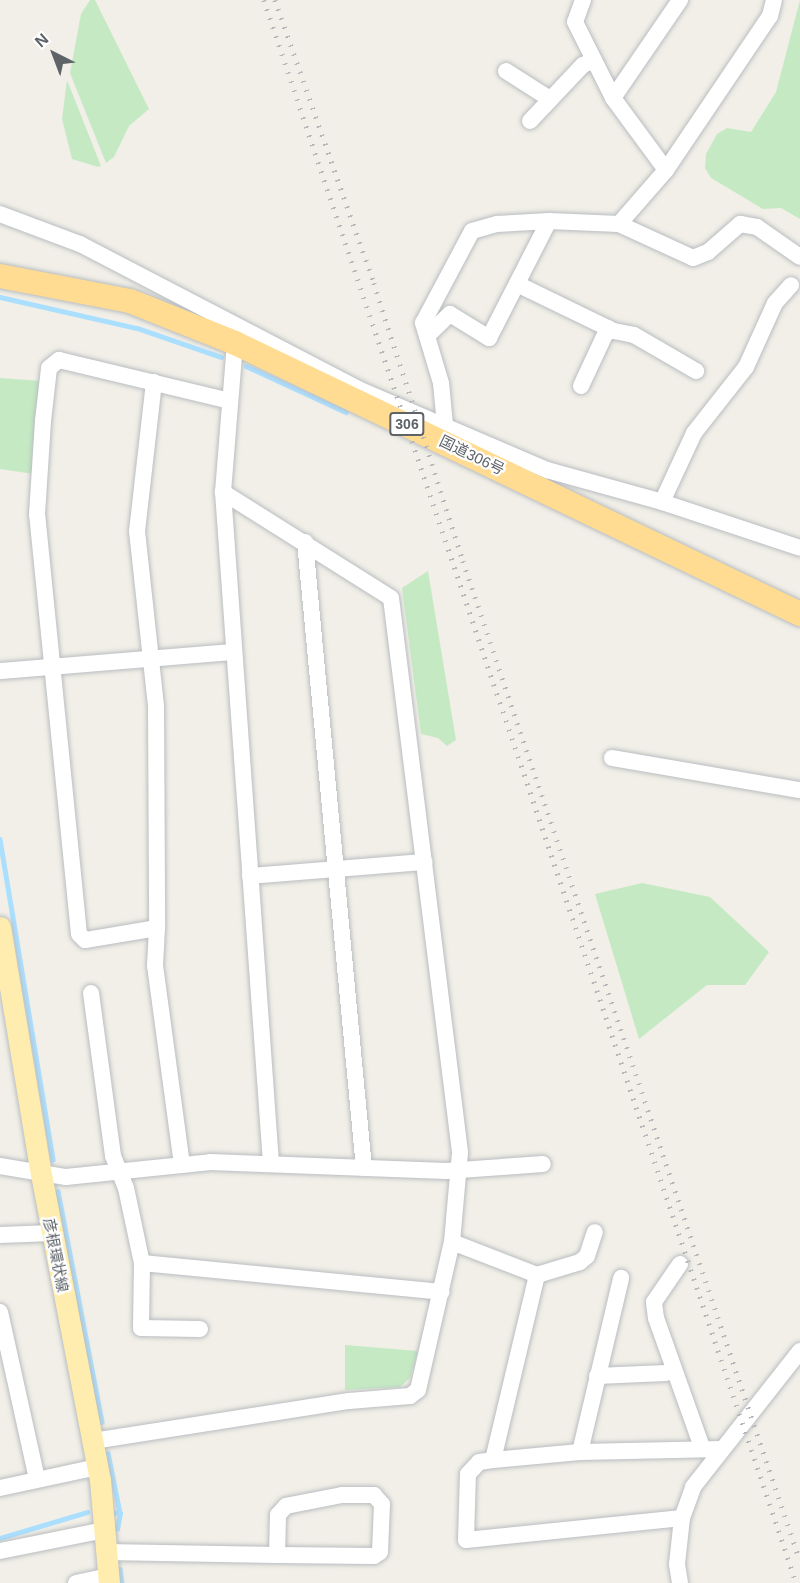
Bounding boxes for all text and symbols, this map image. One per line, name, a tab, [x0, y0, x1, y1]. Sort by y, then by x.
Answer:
north arrow	[24, 24, 84, 84]
text: N	[32, 30, 52, 50]
road number: 306	[389, 413, 425, 435]
street label: 国道306号	[437, 432, 507, 478]
street label: 彦根環状線	[40, 1216, 72, 1294]

